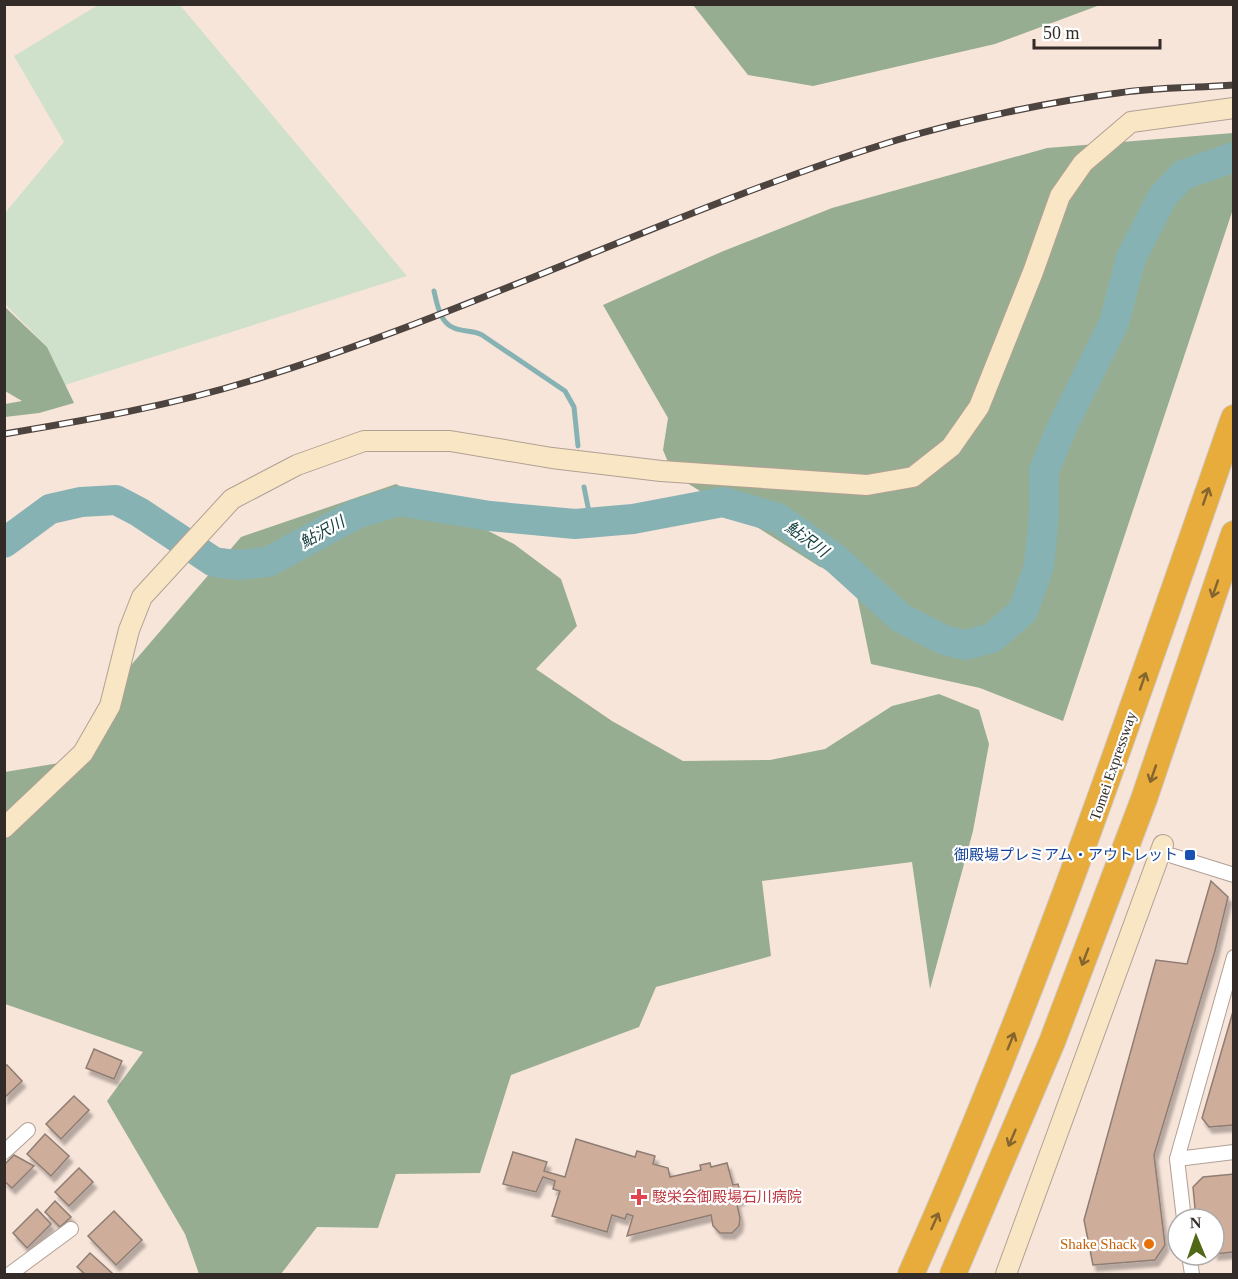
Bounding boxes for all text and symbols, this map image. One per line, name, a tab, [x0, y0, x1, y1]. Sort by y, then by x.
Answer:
scale bar	[1034, 12, 1160, 50]
text: 50 m	[1043, 23, 1080, 43]
one-way arrow	[1202, 487, 1213, 506]
water label: 鮎沢川	[297, 512, 349, 551]
water label: 鮎沢川	[783, 518, 833, 561]
one-way arrow	[1208, 579, 1219, 598]
one-way arrow	[1138, 672, 1149, 691]
street label: Tomei Expressway	[1087, 709, 1139, 823]
one-way arrow	[1146, 764, 1157, 783]
place label: 御殿場プレミアム・アウトレット	[954, 847, 1178, 863]
marker: 御殿場プレミアム・アウトレット	[1183, 848, 1197, 862]
one-way arrow	[1078, 947, 1089, 965]
one-way arrow	[1006, 1033, 1017, 1051]
one-way arrow	[1006, 1128, 1017, 1146]
marker: 駿栄会御殿場石川病院	[630, 1188, 648, 1206]
place label: 駿栄会御殿場石川病院	[652, 1189, 802, 1205]
north arrow	[1166, 1207, 1226, 1267]
one-way arrow	[931, 1212, 942, 1230]
text: N	[1189, 1214, 1202, 1231]
place label: Shake Shack	[1060, 1236, 1137, 1252]
marker: Shake Shack	[1142, 1237, 1156, 1251]

